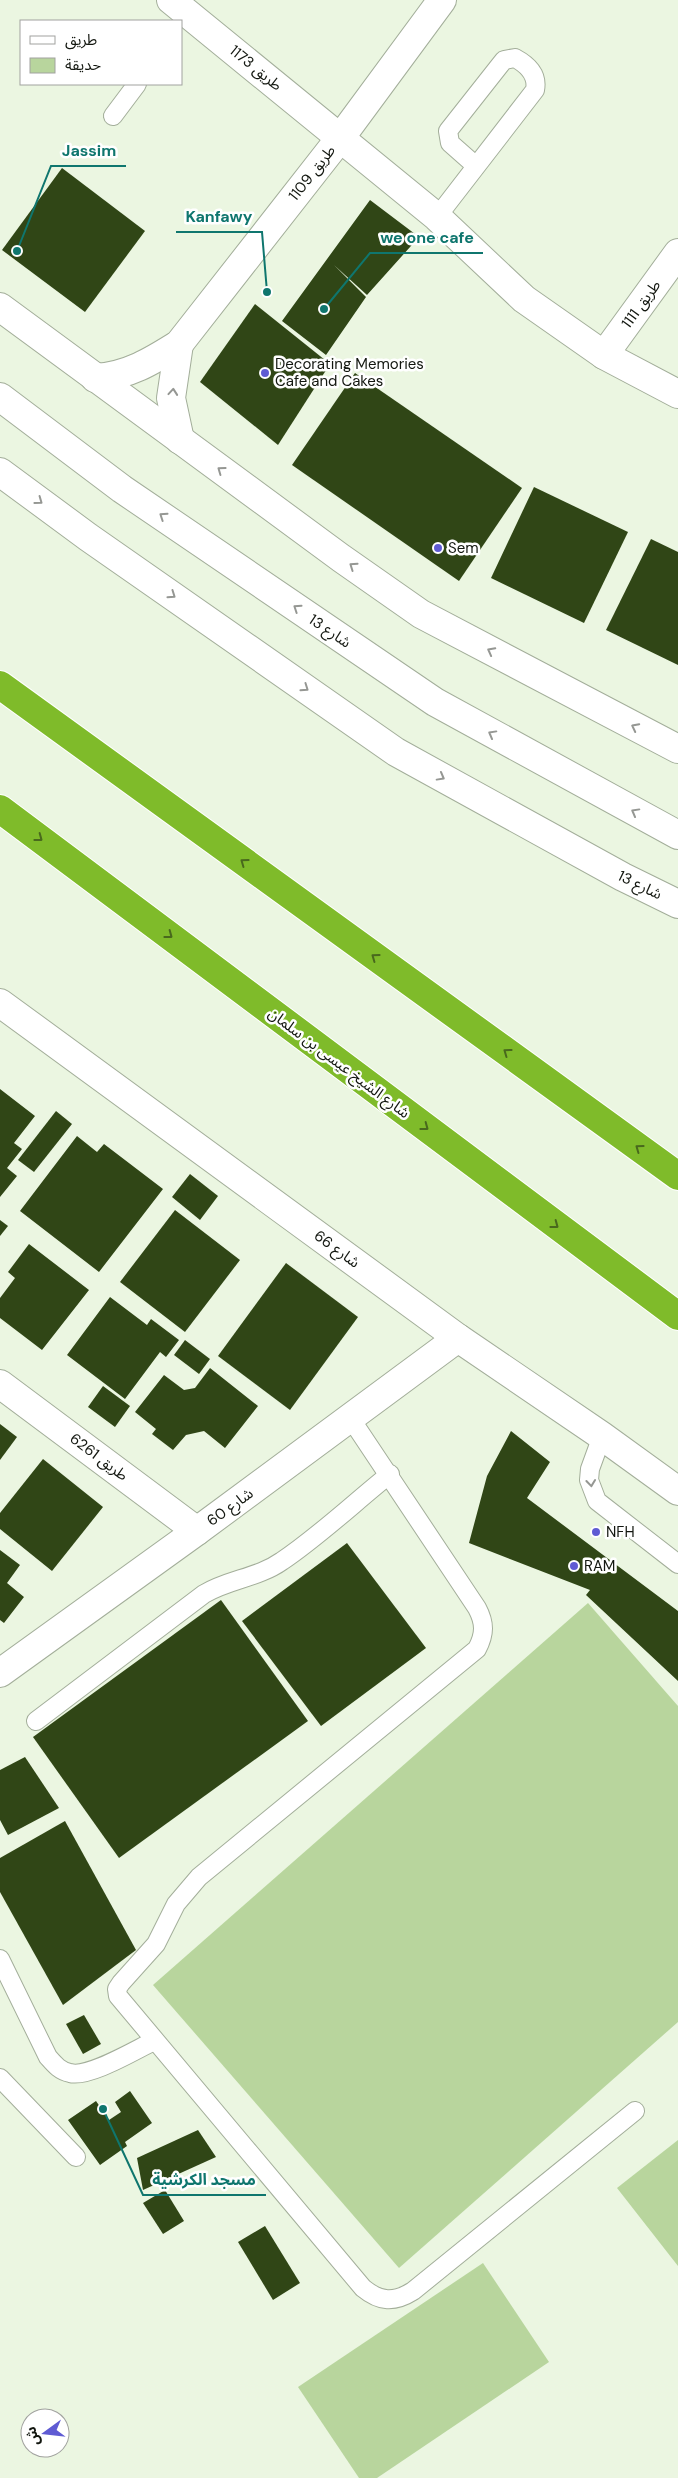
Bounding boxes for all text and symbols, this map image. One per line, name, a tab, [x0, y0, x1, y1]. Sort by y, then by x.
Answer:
legend	[20, 20, 182, 85]
text: طريق	[65, 30, 97, 50]
street label: طريق 1173	[226, 41, 286, 95]
text: حديقة	[65, 55, 101, 75]
callout: Jassim	[51, 135, 126, 166]
text: Jassim	[62, 140, 116, 161]
street label: طريق 1109	[284, 141, 340, 205]
callout: Kanfawy	[176, 201, 262, 232]
text: Kanfawy	[186, 206, 253, 227]
callout: we one cafe	[370, 222, 483, 253]
text: we one cafe	[380, 227, 474, 248]
street label: طريق 1111	[617, 276, 665, 332]
place label: Decorating Memories Cafe and Cakes	[275, 354, 424, 391]
marker: Decorating Memories Cafe and Cakes	[259, 367, 271, 379]
one-way arrow	[167, 388, 178, 396]
one-way arrow	[218, 468, 227, 476]
one-way arrow	[33, 495, 43, 504]
one-way arrow	[159, 513, 169, 522]
place label: Sem	[448, 538, 479, 558]
marker: Sem	[432, 542, 444, 554]
one-way arrow	[349, 563, 359, 572]
one-way arrow	[166, 589, 175, 598]
one-way arrow	[293, 605, 303, 614]
street label: شارع 13	[304, 610, 355, 654]
one-way arrow	[487, 647, 496, 657]
one-way arrow	[299, 682, 309, 691]
one-way arrow	[631, 723, 640, 733]
one-way arrow	[489, 730, 498, 740]
one-way arrow	[435, 770, 444, 780]
one-way arrow	[631, 808, 640, 818]
one-way arrow	[33, 832, 43, 841]
one-way arrow	[241, 859, 250, 867]
street label: شارع 13	[614, 866, 666, 906]
one-way arrow	[163, 930, 172, 938]
one-way arrow	[371, 954, 381, 963]
street label: شارع الشيخ عيسى بن سلمان	[263, 1003, 414, 1125]
one-way arrow	[503, 1049, 513, 1058]
one-way arrow	[419, 1121, 429, 1130]
one-way arrow	[635, 1145, 644, 1154]
one-way arrow	[549, 1219, 558, 1227]
street label: شارع 66	[309, 1226, 364, 1274]
street label: طريق 6261	[66, 1429, 132, 1485]
one-way arrow	[585, 1479, 596, 1487]
street label: شارع 60	[203, 1483, 259, 1532]
place label: NFH	[606, 1522, 635, 1542]
marker: NFH	[590, 1526, 602, 1538]
place label: RAM	[584, 1556, 616, 1576]
marker: RAM	[568, 1560, 580, 1572]
callout: مسجد الكرشية	[143, 2164, 266, 2195]
text: مسجد الكرشية	[152, 2169, 256, 2190]
north arrow	[20, 2408, 70, 2458]
text: ش	[21, 2425, 44, 2448]

